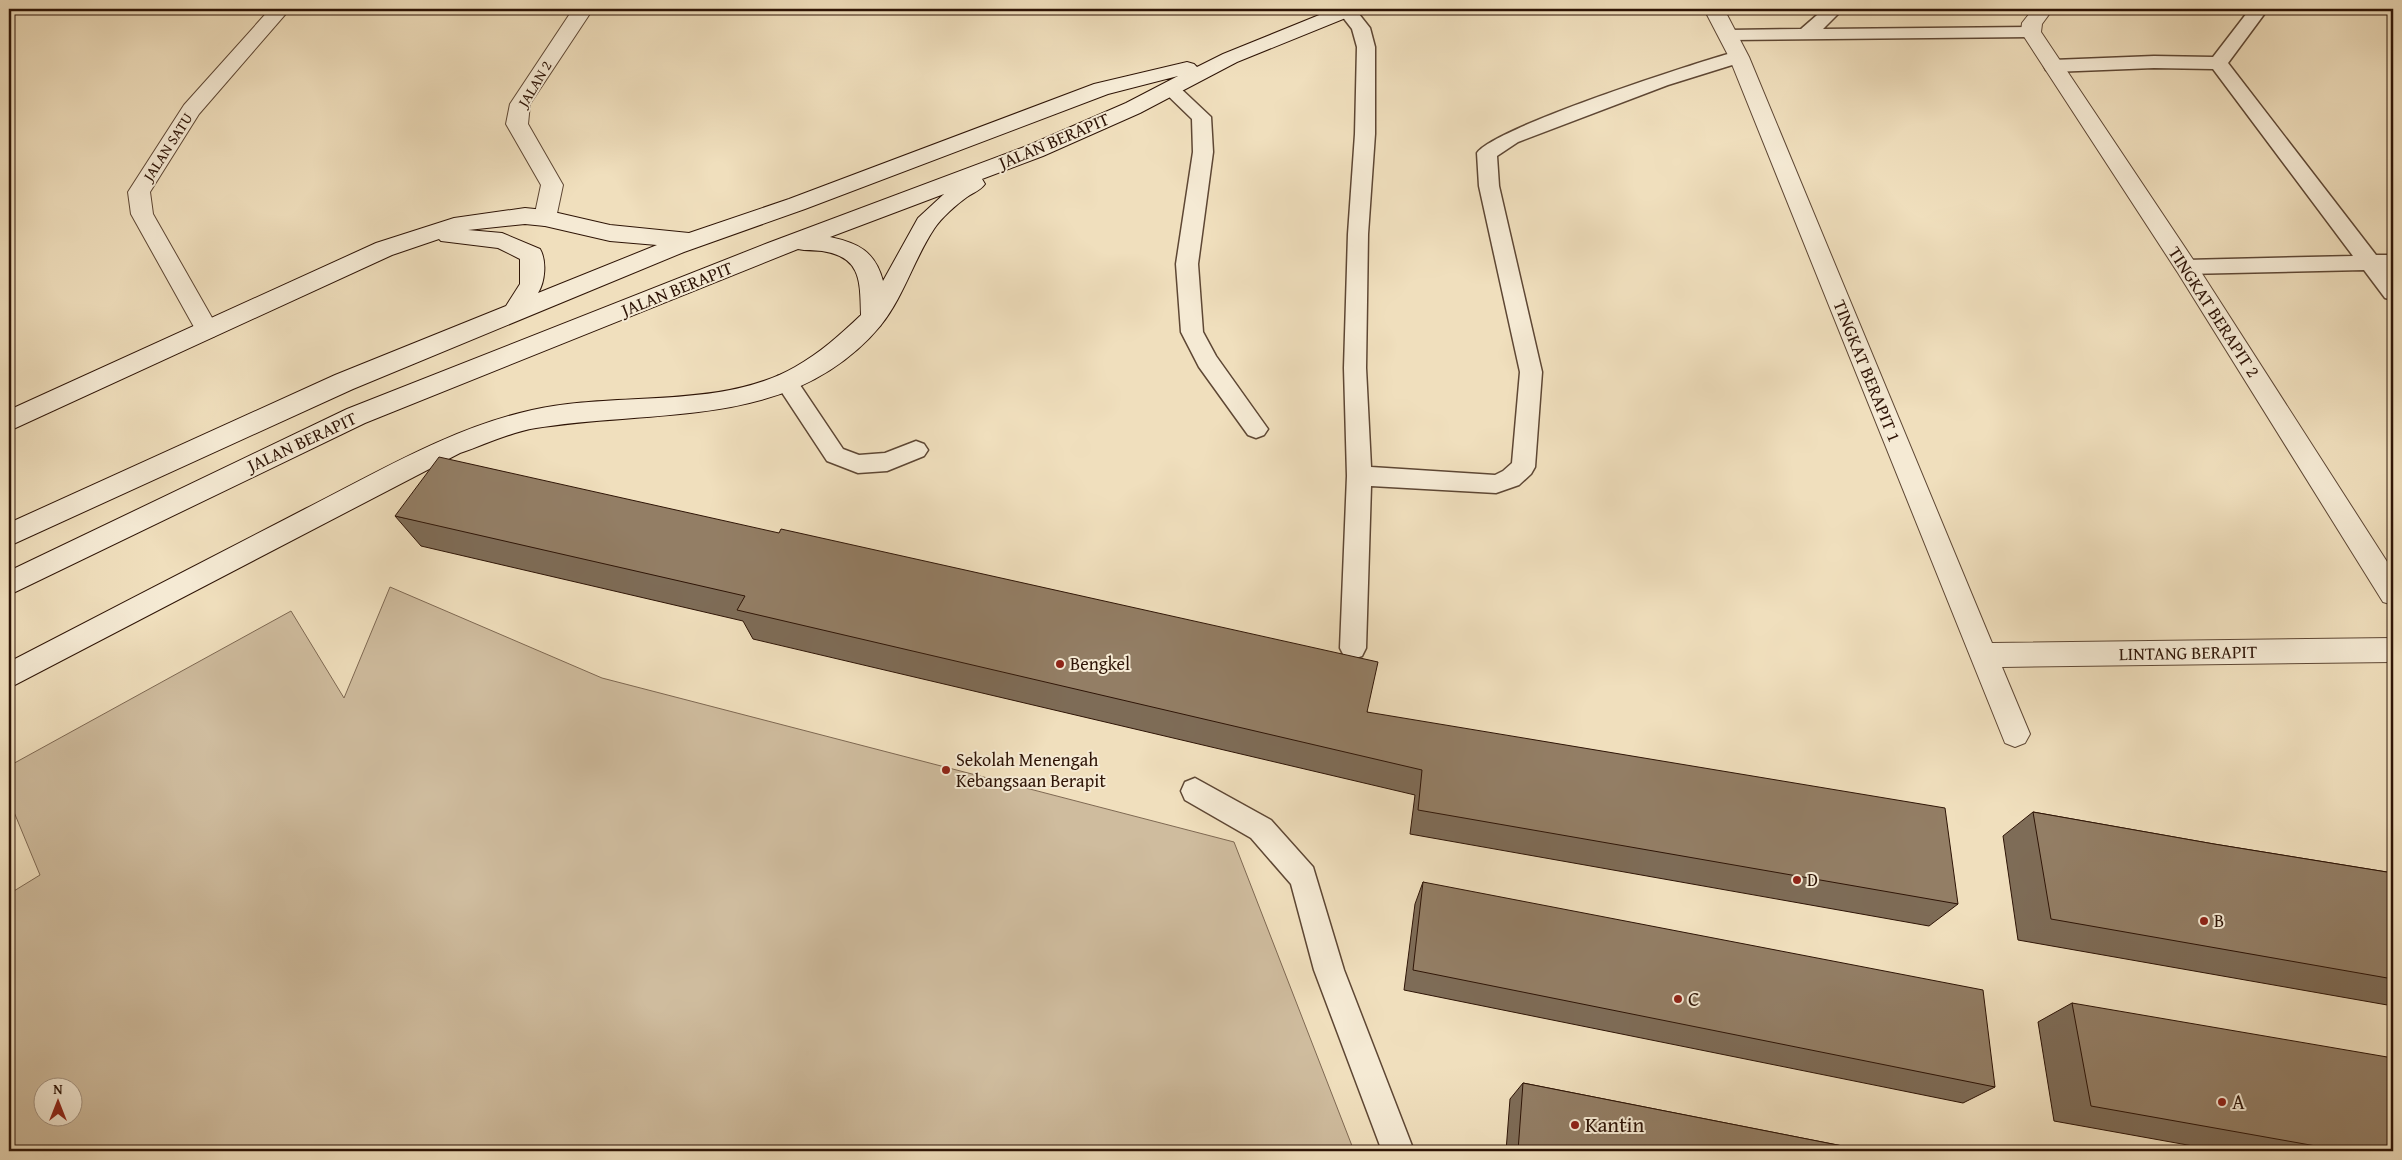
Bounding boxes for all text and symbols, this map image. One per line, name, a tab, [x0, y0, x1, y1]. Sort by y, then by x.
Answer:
street label: JALAN 2	[512, 57, 557, 113]
street label: JALAN BERAPIT	[992, 105, 1113, 177]
street label: JALAN SATU	[137, 108, 198, 187]
street label: TINGKAT BERAPIT 2	[2162, 241, 2267, 383]
street label: JALAN BERAPIT	[615, 254, 737, 324]
street label: TINGKAT BERAPIT 1	[1827, 296, 1908, 446]
street label: JALAN BERAPIT	[241, 404, 361, 480]
street label: LINTANG BERAPIT	[2119, 638, 2257, 667]
place label: Bengkel	[1070, 650, 1130, 677]
marker: Bengkel	[1054, 658, 1066, 670]
place label: Sekolah Menengah Kebangsaan Berapit	[956, 746, 1106, 794]
marker: Sekolah Menengah Kebangsaan Berapit	[940, 764, 952, 776]
place label: D	[1807, 866, 1818, 893]
marker: D	[1791, 874, 1803, 886]
place label: B	[2214, 907, 2224, 934]
marker: B	[2198, 915, 2210, 927]
place label: C	[1688, 983, 1699, 1014]
marker: C	[1672, 993, 1684, 1005]
north arrow	[32, 1078, 82, 1128]
text: N	[53, 1079, 63, 1099]
place label: A	[2232, 1086, 2245, 1117]
marker: A	[2216, 1096, 2228, 1108]
place label: Kantin	[1585, 1109, 1644, 1140]
marker: Kantin	[1569, 1119, 1581, 1131]

